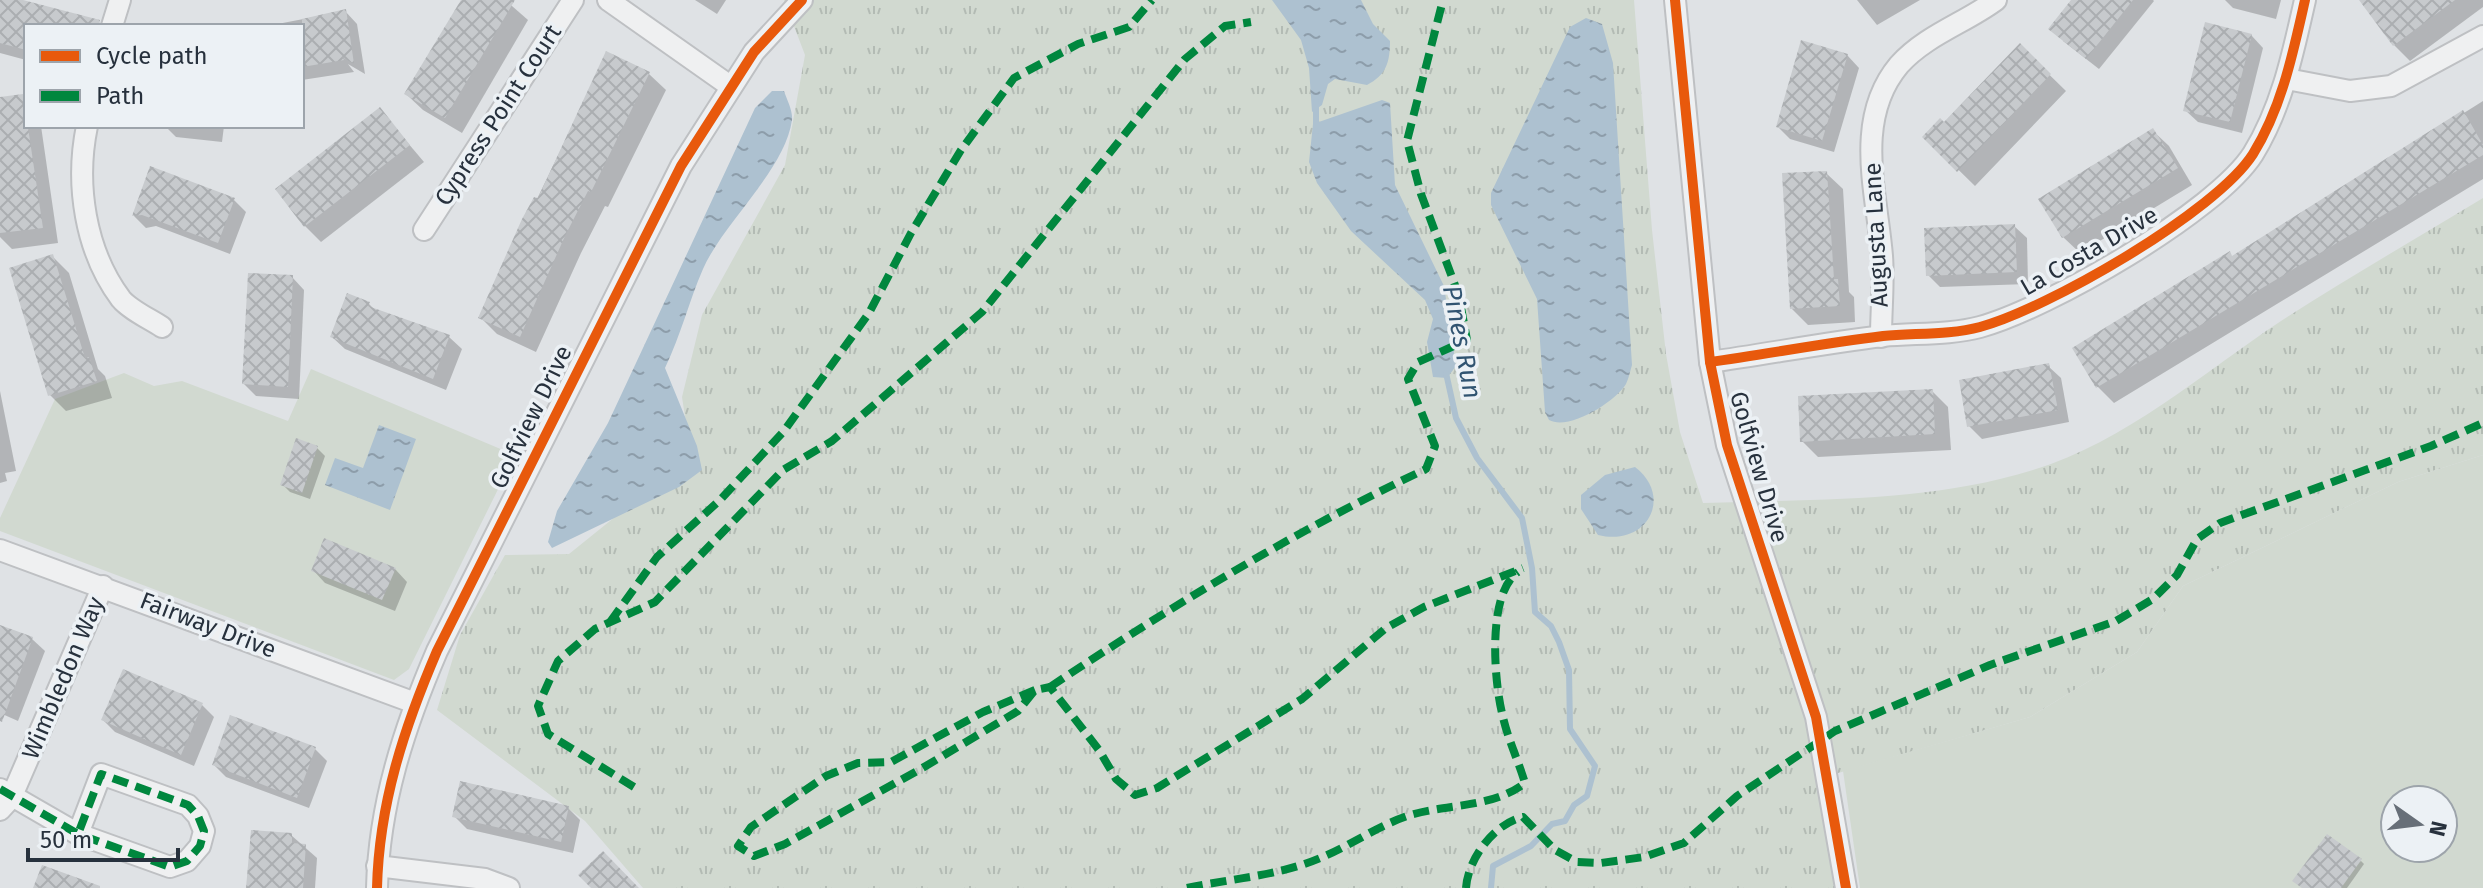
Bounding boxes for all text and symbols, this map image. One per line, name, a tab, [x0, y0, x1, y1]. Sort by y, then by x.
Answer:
street label: Cypress Point Court	[429, 19, 567, 211]
legend	[24, 24, 304, 128]
text: Cycle path	[96, 42, 208, 70]
text: Path	[96, 82, 144, 110]
street label: Augusta Lane	[1858, 162, 1894, 308]
street label: La Costa Drive	[2016, 200, 2162, 302]
water label: Pines Run	[1436, 283, 1488, 401]
street label: Golfview Drive	[484, 341, 578, 493]
street label: Golfview Drive	[1724, 388, 1794, 546]
street label: Fairway Drive	[136, 586, 280, 664]
street label: Wimbledon Way	[16, 592, 110, 763]
north arrow	[2379, 784, 2459, 864]
scale bar	[28, 812, 178, 862]
text: N	[2423, 818, 2453, 839]
text: 50 m	[40, 826, 92, 854]

